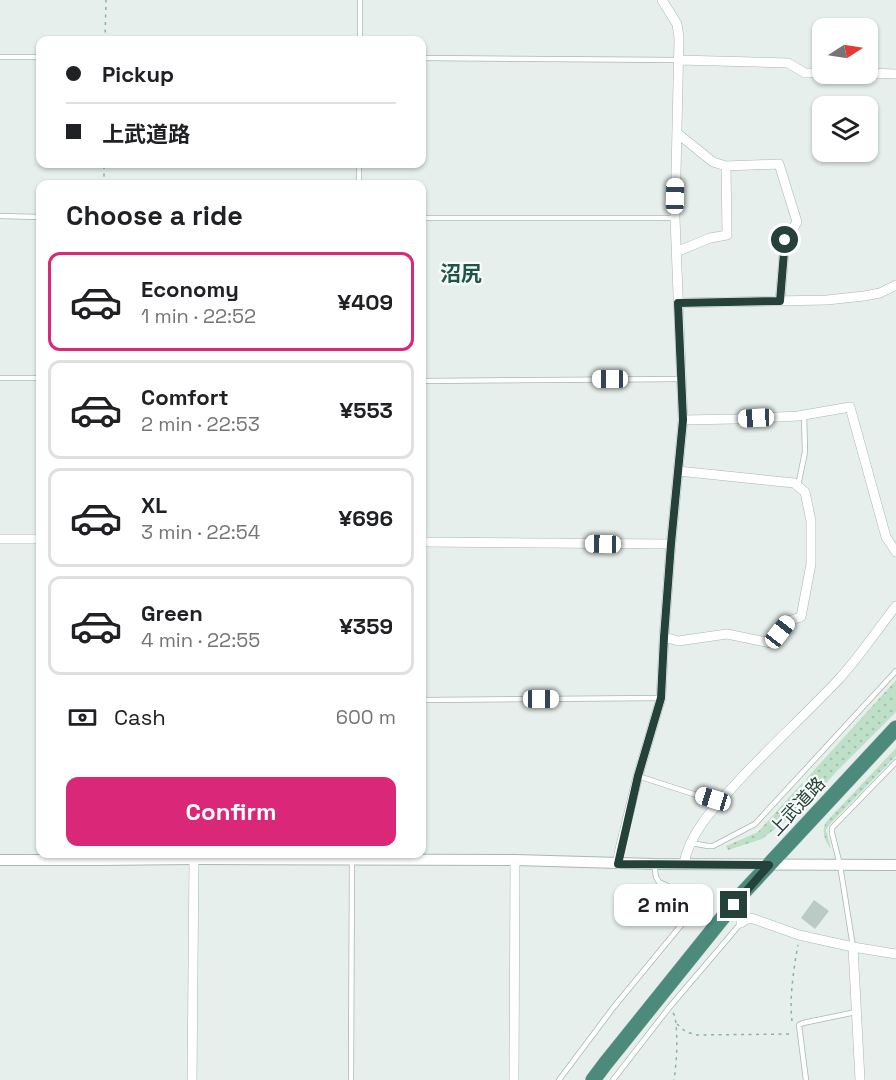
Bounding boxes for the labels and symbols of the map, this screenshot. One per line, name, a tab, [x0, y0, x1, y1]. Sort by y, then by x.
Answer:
north arrow	[812, 18, 878, 84]
car	[666, 178, 684, 214]
route start	[771, 226, 798, 253]
district label: 沼尻	[440, 260, 482, 287]
car	[592, 370, 628, 388]
car	[738, 408, 774, 428]
car	[585, 535, 621, 553]
car	[762, 612, 798, 652]
car	[523, 690, 559, 708]
street label: 上武道路	[764, 772, 830, 840]
car	[693, 785, 733, 813]
callout: 2 min	[614, 884, 713, 926]
route end	[720, 891, 747, 918]

